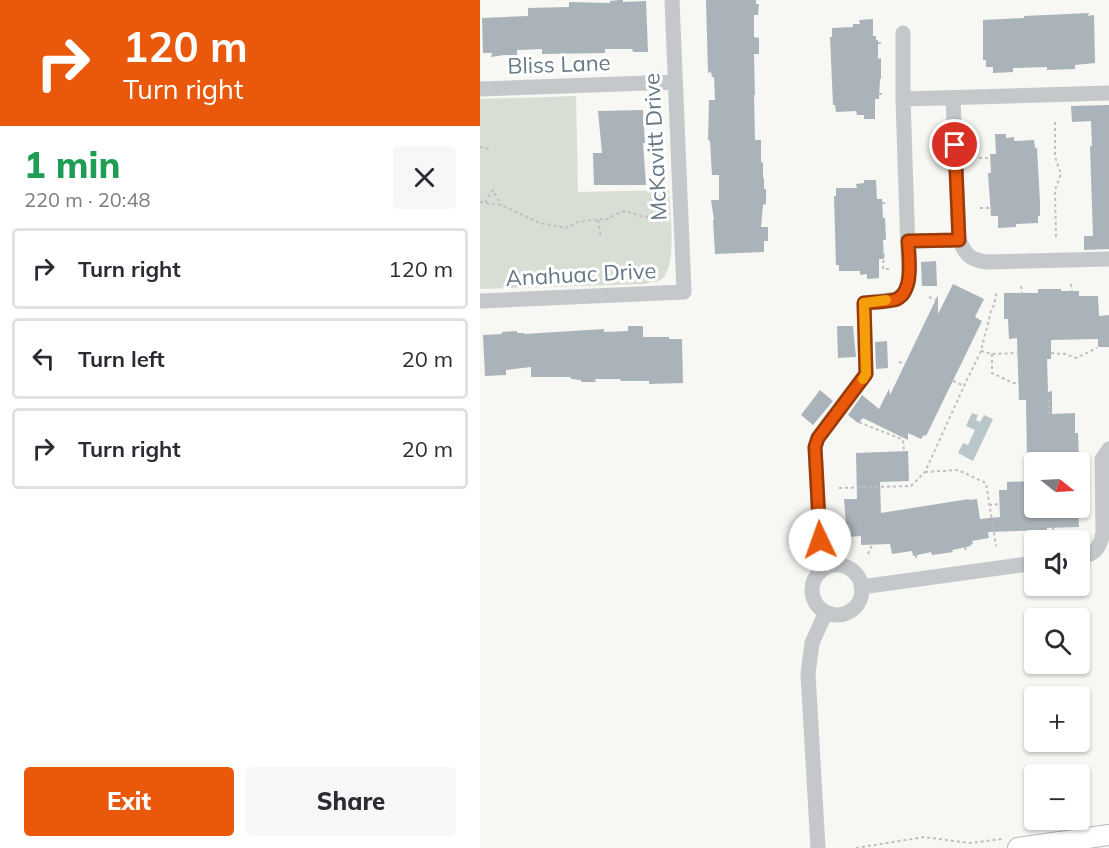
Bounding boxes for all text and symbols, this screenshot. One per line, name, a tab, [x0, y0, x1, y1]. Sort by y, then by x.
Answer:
text: 120 m	[123, 20, 248, 73]
icon: right	[24, 24, 102, 102]
street label: Bliss Lane	[507, 48, 611, 80]
text: Turn right	[123, 72, 243, 106]
street label: McKavitt Drive	[637, 73, 673, 221]
pin	[929, 119, 980, 170]
icon: arrive	[938, 128, 971, 161]
text: 1 min	[24, 142, 120, 187]
button: close	[393, 146, 456, 209]
text: 220 m · 20:48	[24, 187, 150, 212]
icon: right	[27, 252, 60, 285]
text: Turn right	[78, 255, 181, 283]
text: 120 m	[388, 255, 453, 283]
street label: Anahuac Drive	[505, 256, 657, 292]
icon: left	[27, 342, 60, 375]
text: Turn left	[78, 345, 165, 373]
text: 20 m	[402, 345, 453, 373]
icon: right	[27, 432, 60, 465]
text: Turn right	[78, 435, 181, 463]
text: 20 m	[402, 435, 453, 463]
north arrow	[1024, 452, 1090, 518]
map controls	[1024, 452, 1090, 830]
position arrow	[788, 508, 852, 572]
button: sound	[1024, 530, 1090, 596]
button: search	[1024, 608, 1090, 674]
button: +	[1024, 686, 1090, 752]
button: −	[1024, 764, 1090, 830]
button: Exit	[24, 767, 234, 836]
button: Share	[246, 767, 456, 836]

